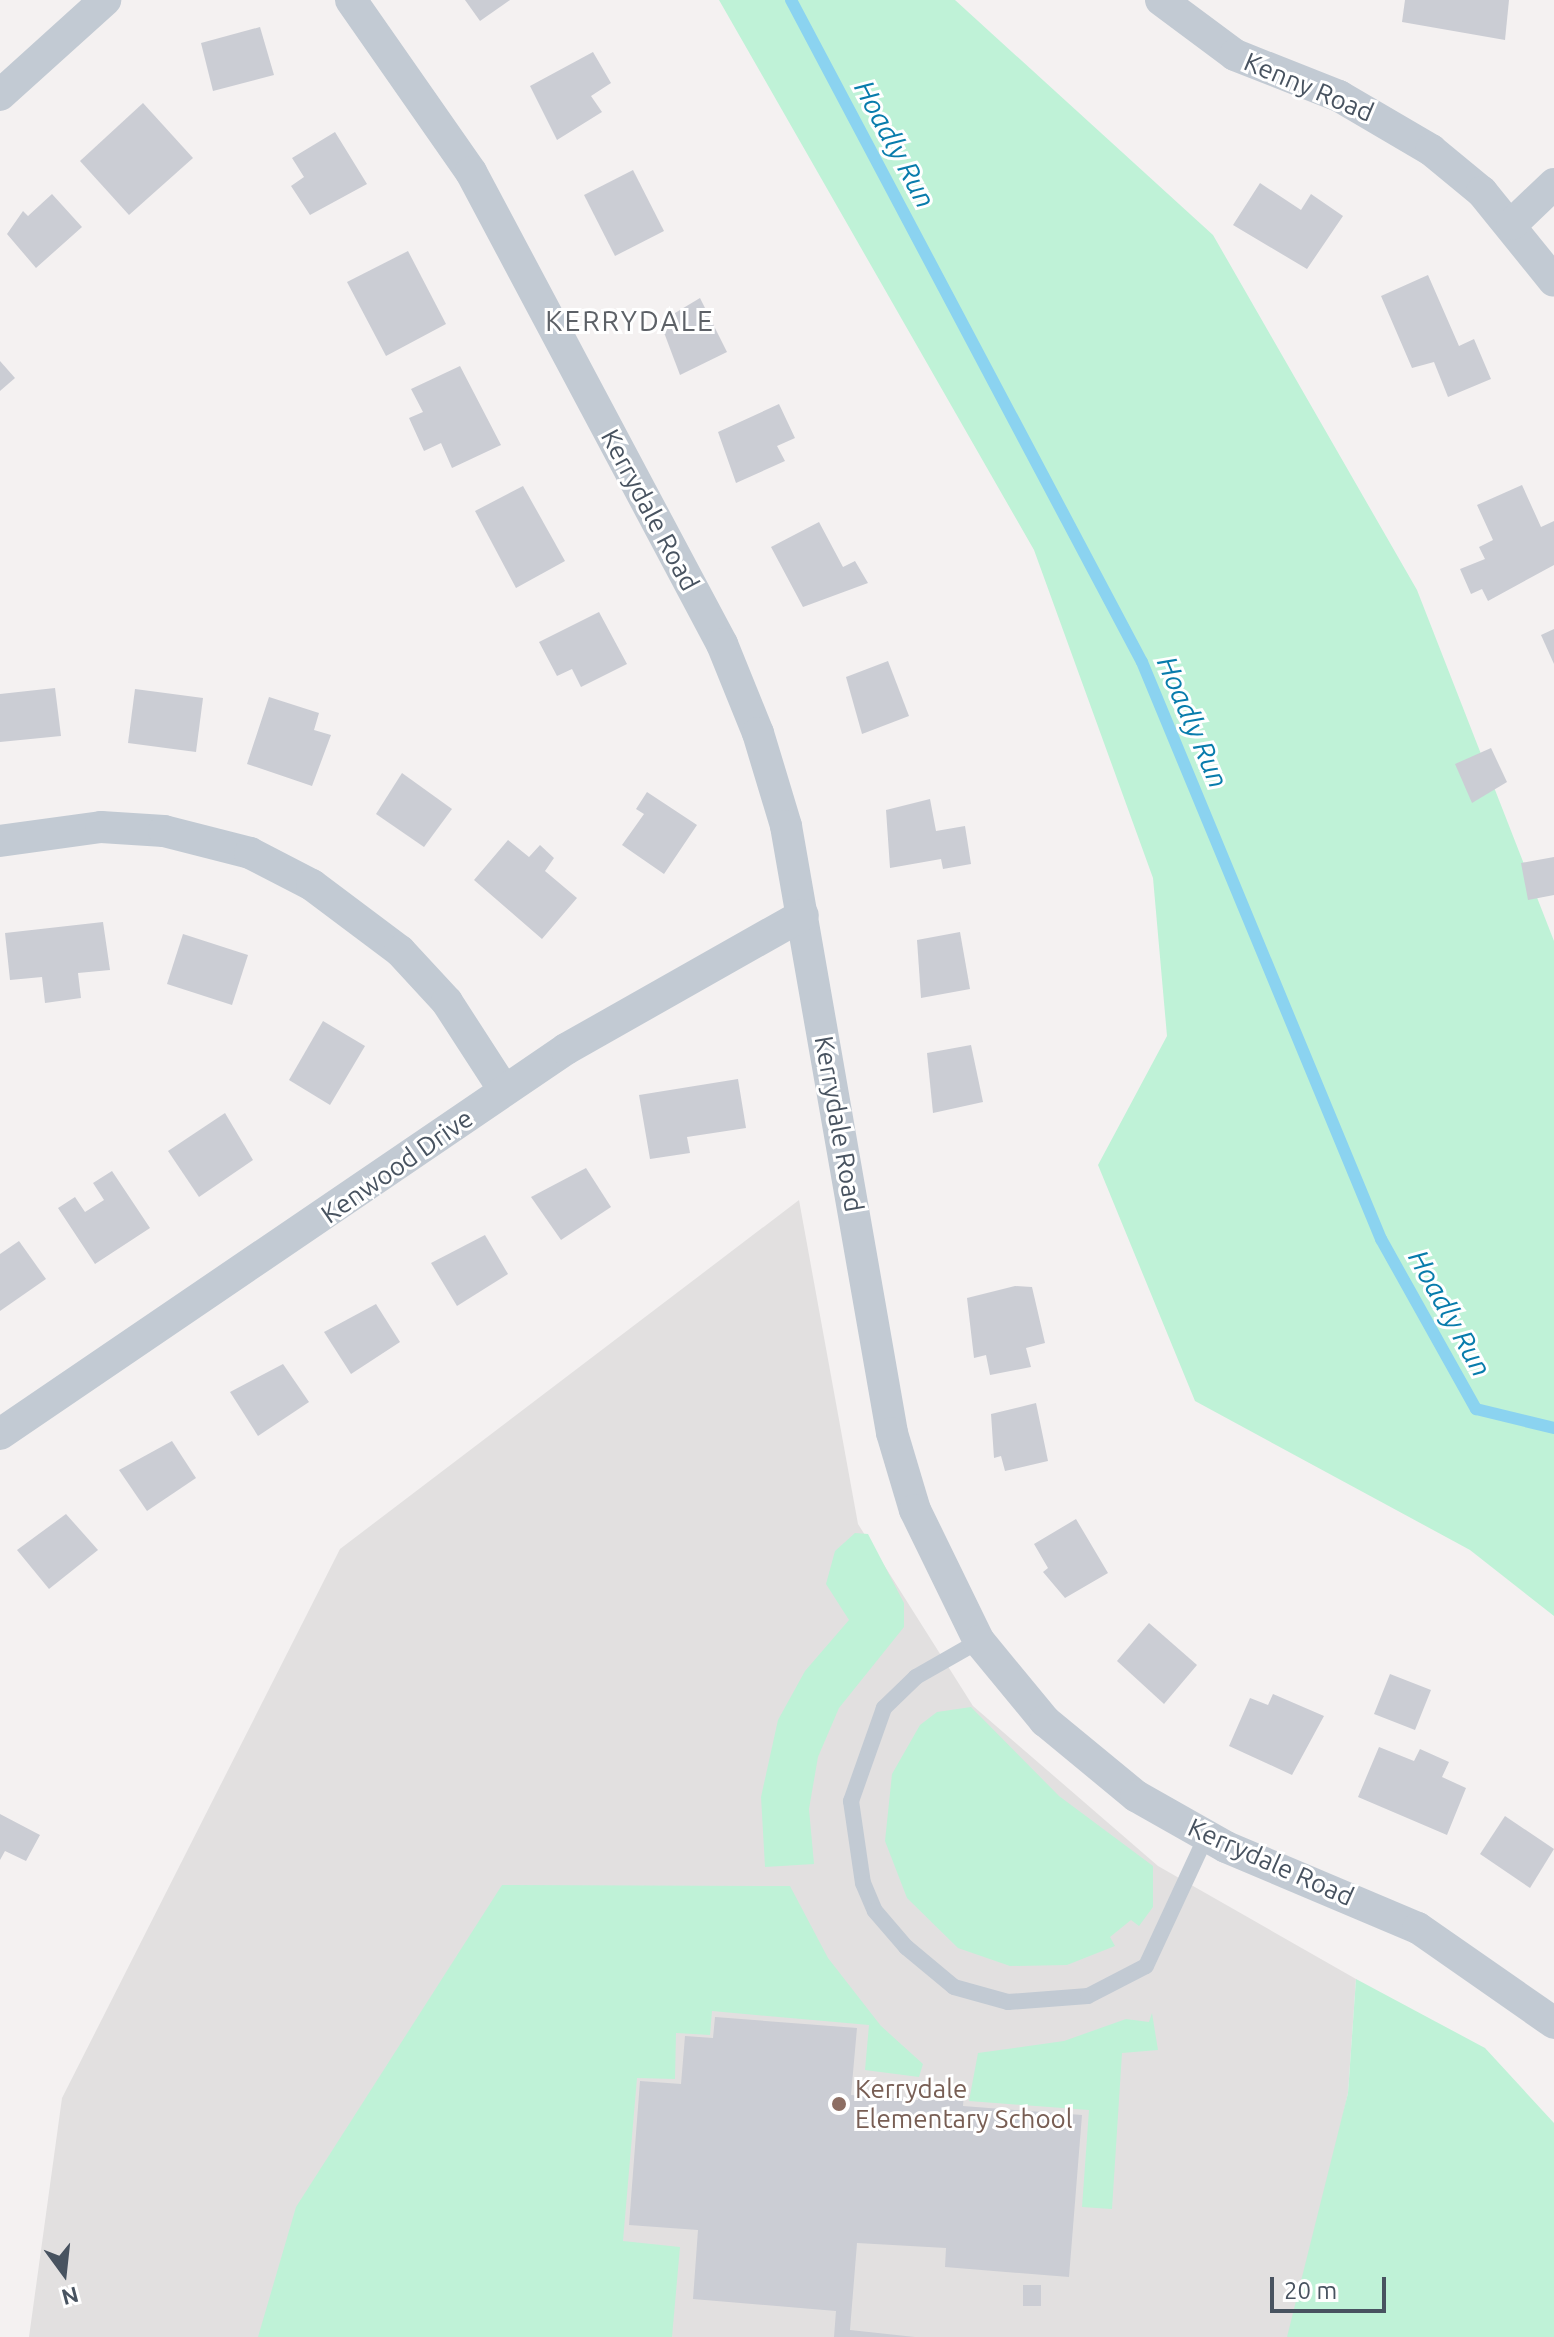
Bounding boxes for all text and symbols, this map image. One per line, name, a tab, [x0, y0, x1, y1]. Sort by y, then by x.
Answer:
street label: Kenny Road	[1240, 46, 1378, 128]
water label: Hoadly Run	[847, 74, 943, 214]
district label: KERRYDALE	[545, 304, 715, 338]
street label: Kerrydale Road	[594, 424, 706, 596]
water label: Hoadly Run	[1150, 651, 1236, 793]
street label: Kerrydale Road	[808, 1034, 870, 1214]
street label: Kenwood Drive	[315, 1102, 479, 1230]
water label: Hoadly Run	[1401, 1244, 1499, 1382]
street label: Kerrydale Road	[1183, 1812, 1359, 1912]
place label: Kerrydale Elementary School	[855, 2073, 1073, 2134]
marker: Kerrydale Elementary School	[830, 2095, 848, 2113]
north arrow	[24, 2233, 104, 2313]
scale bar	[1274, 2261, 1390, 2311]
text: 20 m	[1284, 2277, 1337, 2304]
text: N	[59, 2282, 82, 2311]

